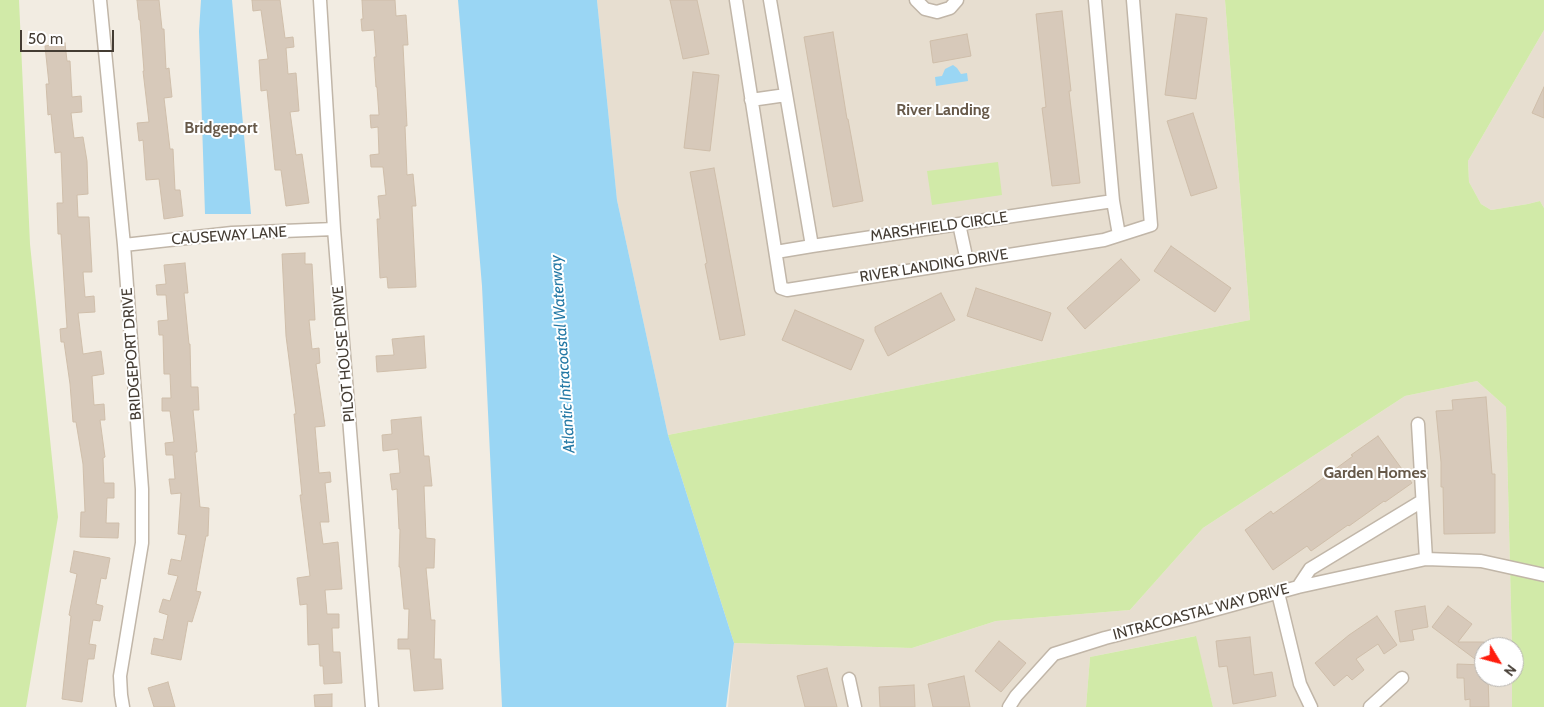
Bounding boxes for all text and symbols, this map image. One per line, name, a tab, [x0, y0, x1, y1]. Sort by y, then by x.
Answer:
scale bar	[22, 20, 116, 52]
text: 50 m	[28, 30, 63, 48]
district label: River Landing	[896, 100, 990, 120]
district label: Bridgeport	[184, 118, 258, 138]
street label: MARSHFIELD CIRCLE	[869, 208, 1009, 246]
street label: CAUSEWAY LANE	[171, 223, 287, 249]
street label: RIVER LANDING DRIVE	[858, 245, 1010, 287]
water label: Atlantic Intracoastal Waterway	[546, 254, 580, 454]
street label: PILOT HOUSE DRIVE	[329, 285, 359, 423]
street label: BRIDGEPORT DRIVE	[118, 287, 146, 421]
district label: Garden Homes	[1323, 463, 1427, 483]
street label: INTRACOASTAL WAY DRIVE	[1111, 580, 1291, 644]
north arrow	[1474, 637, 1524, 687]
text: N	[1500, 661, 1520, 680]

